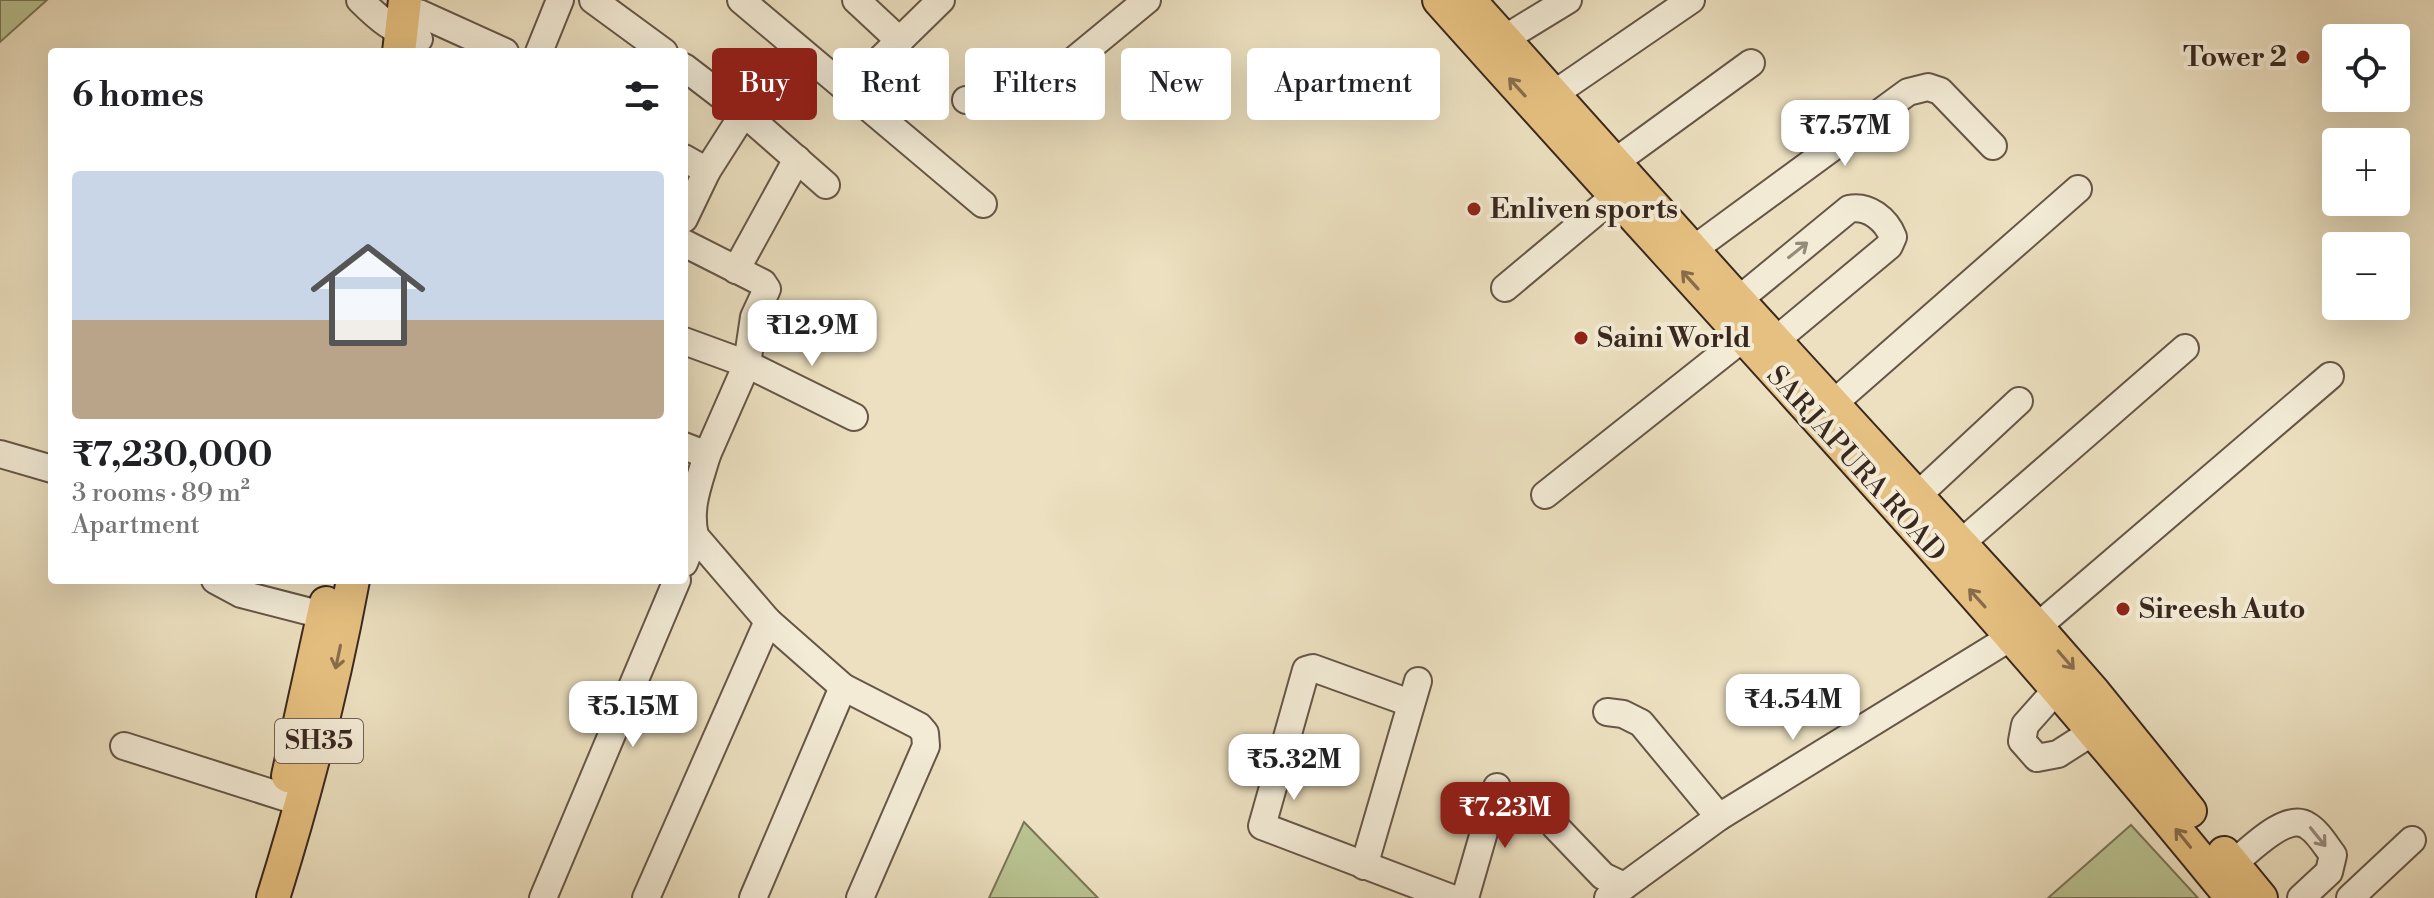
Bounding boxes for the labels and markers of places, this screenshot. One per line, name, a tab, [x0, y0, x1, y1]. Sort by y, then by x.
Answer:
place label: Tower 2	[2183, 40, 2287, 75]
marker: Tower 2	[2294, 48, 2312, 66]
pin: ₹7.57M	[1780, 100, 1910, 168]
place label: Enliven sports	[1490, 192, 1678, 227]
marker: Enliven sports	[1465, 200, 1483, 218]
pin: ₹12.9M	[747, 300, 877, 368]
place label: Saini World	[1597, 321, 1751, 356]
marker: Saini World	[1572, 329, 1590, 347]
place label: Sireesh Auto	[2139, 592, 2306, 627]
marker: Sireesh Auto	[2114, 600, 2132, 618]
pin: ₹4.54M	[1728, 674, 1858, 742]
pin: ₹5.15M	[568, 681, 698, 749]
pin: ₹5.32M	[1229, 734, 1359, 802]
pin: ₹7.23M	[1440, 782, 1570, 850]

